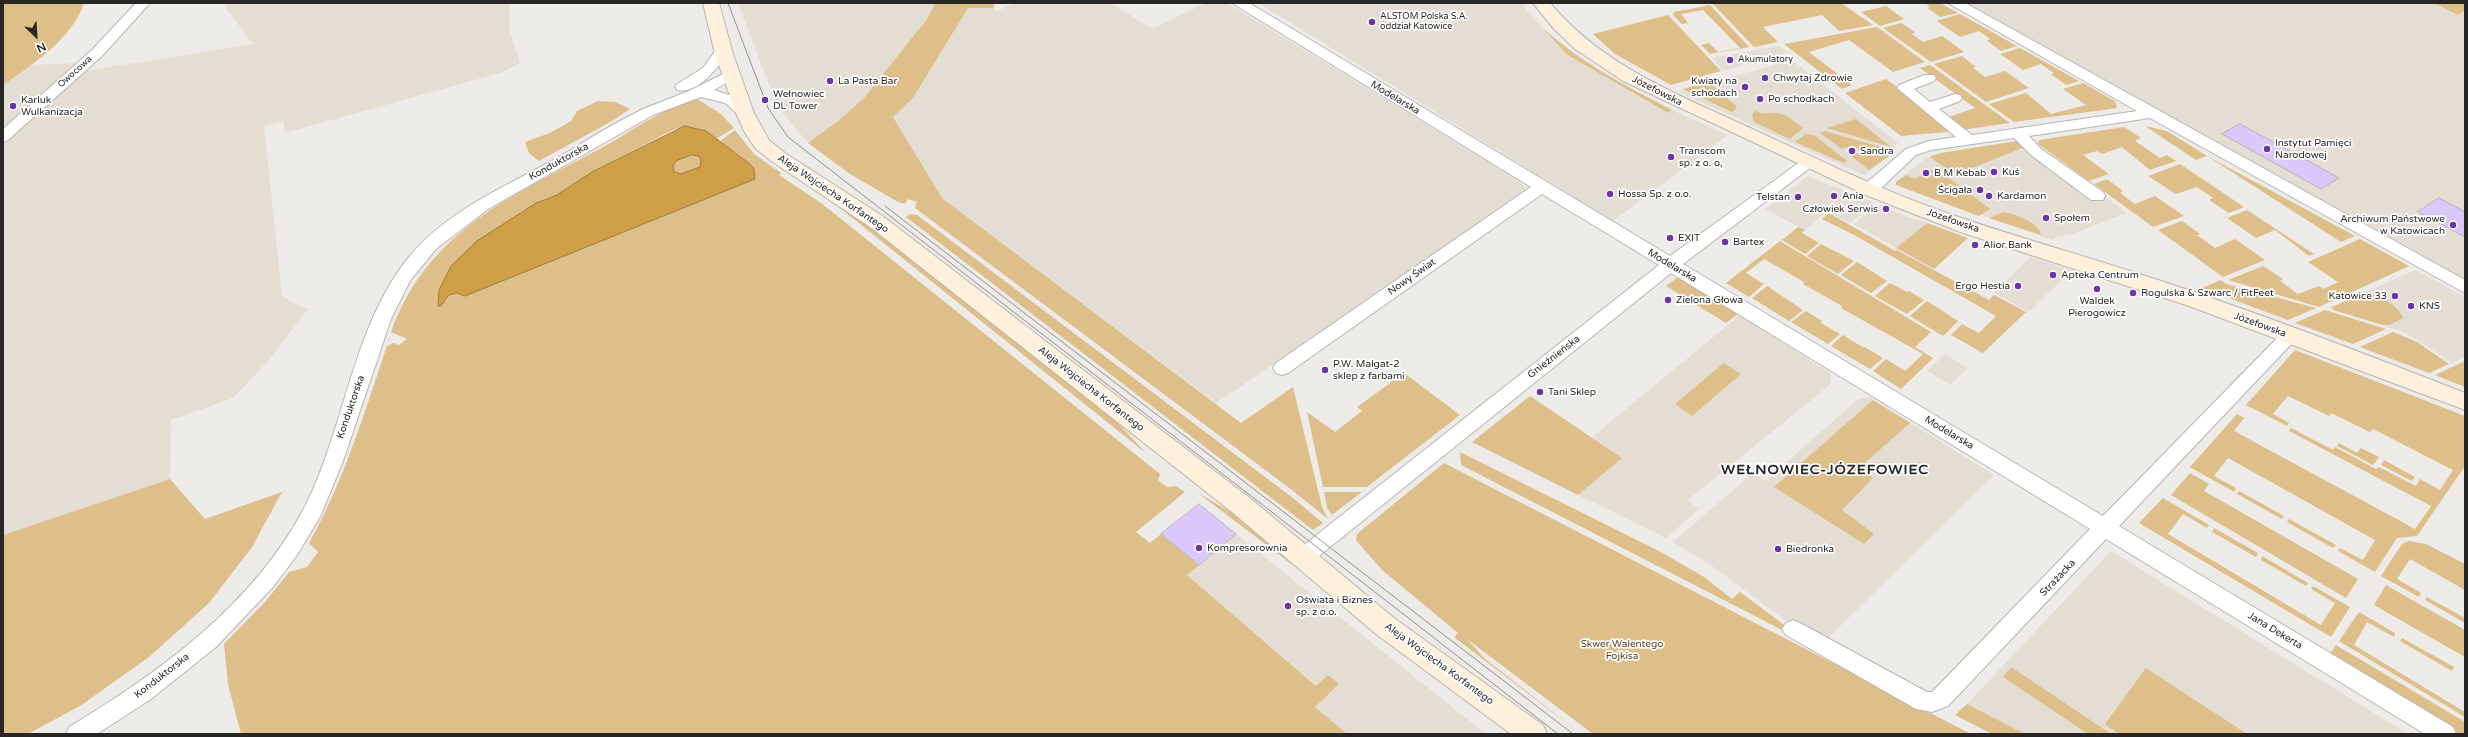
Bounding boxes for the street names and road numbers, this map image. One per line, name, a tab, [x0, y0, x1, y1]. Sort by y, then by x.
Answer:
street label: Owocowa	[56, 54, 94, 90]
street label: Józefowska	[1630, 73, 1684, 109]
street label: Modelarska	[1368, 79, 1422, 117]
street label: Konduktorska	[527, 141, 591, 183]
street label: Aleja Wojciecha Korfantego	[775, 152, 891, 236]
street label: Józefowska	[1925, 206, 1981, 236]
street label: Modelarska	[1645, 247, 1699, 285]
street label: Nowy Świat	[1386, 256, 1438, 298]
street label: Józefowska	[2232, 310, 2288, 340]
street label: Gnieźnieńska	[1526, 333, 1582, 381]
street label: Aleja Wojciecha Korfantego	[1036, 344, 1146, 434]
street label: Konduktorska	[335, 374, 367, 440]
street label: Modelarska	[1922, 414, 1976, 452]
street label: Strażacka	[2038, 557, 2078, 599]
street label: Jana Dekerta	[2245, 610, 2305, 652]
street label: Aleja Wojciecha Korfantego	[1382, 621, 1496, 707]
street label: Konduktorska	[132, 651, 192, 701]

